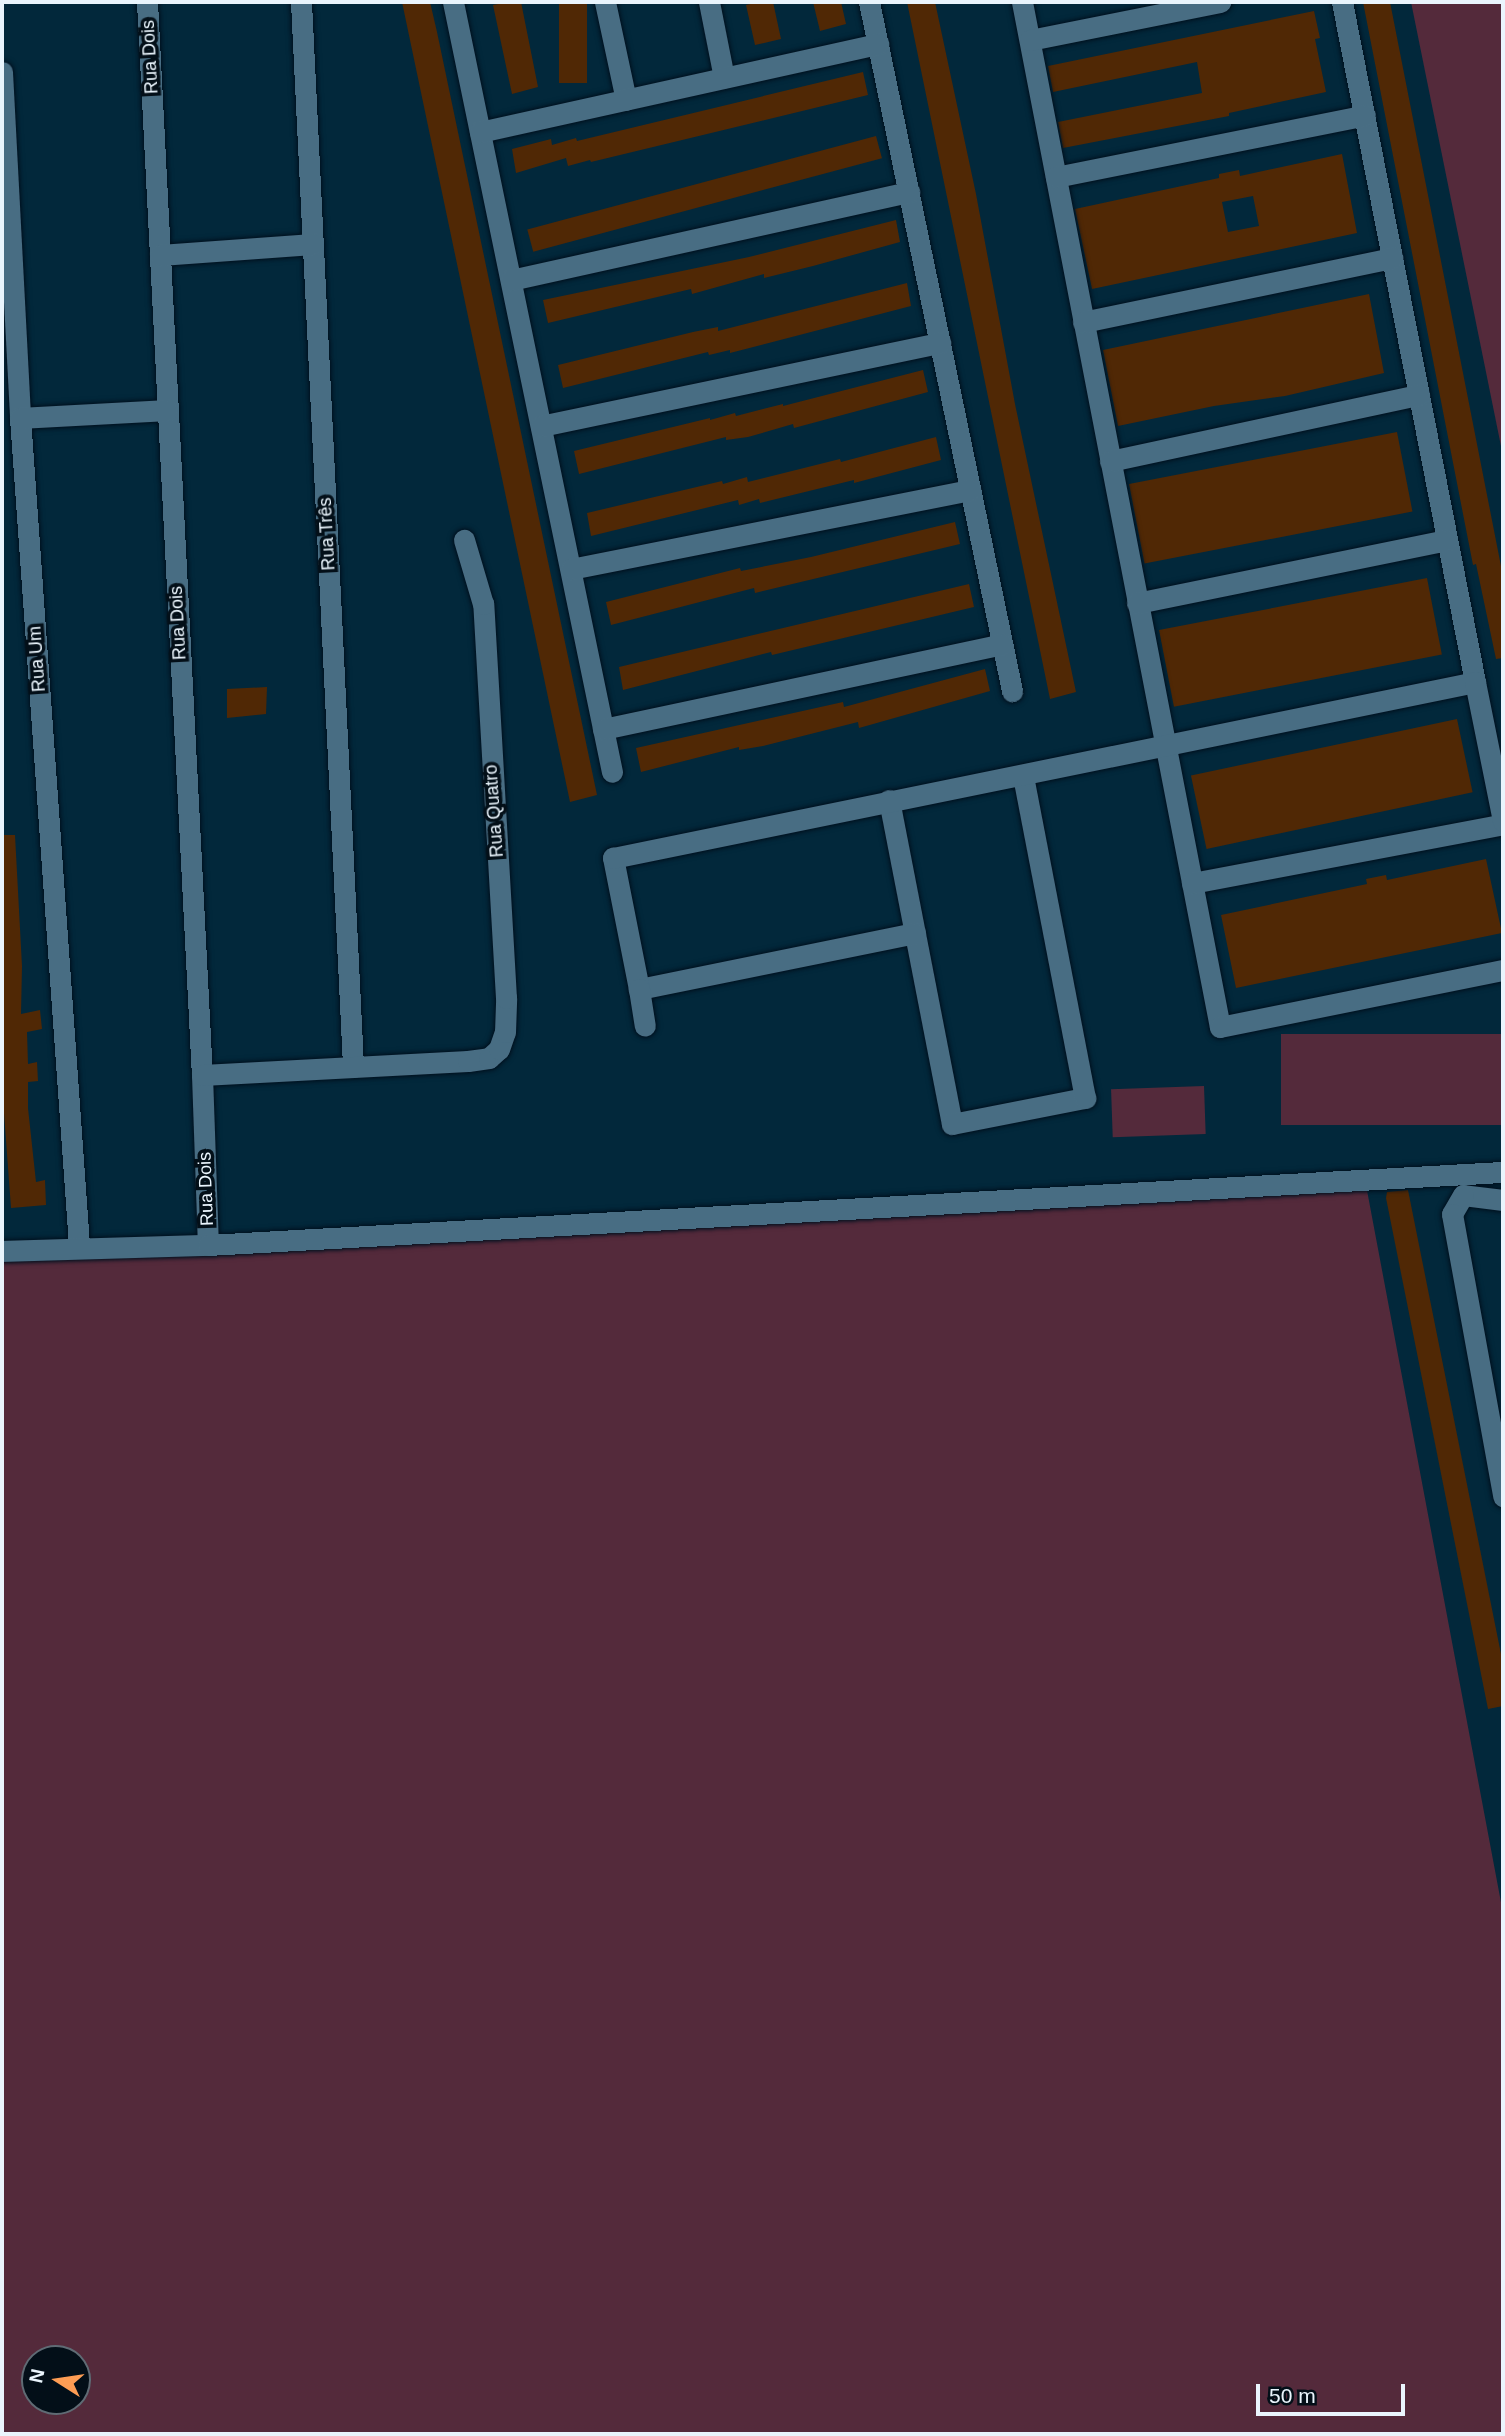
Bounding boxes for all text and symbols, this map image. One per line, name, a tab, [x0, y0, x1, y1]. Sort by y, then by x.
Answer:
street label: Rua Dois	[137, 19, 163, 95]
street label: Rua Três	[314, 497, 340, 571]
street label: Rua Dois	[165, 585, 191, 661]
street label: Rua Um	[24, 625, 50, 693]
street label: Rua Quatro	[480, 764, 508, 858]
street label: Rua Dois	[194, 1152, 218, 1226]
north arrow	[21, 2345, 91, 2415]
text: N	[25, 2367, 49, 2385]
scale bar	[1260, 2370, 1409, 2414]
text: 50 m	[1269, 2384, 1316, 2407]

